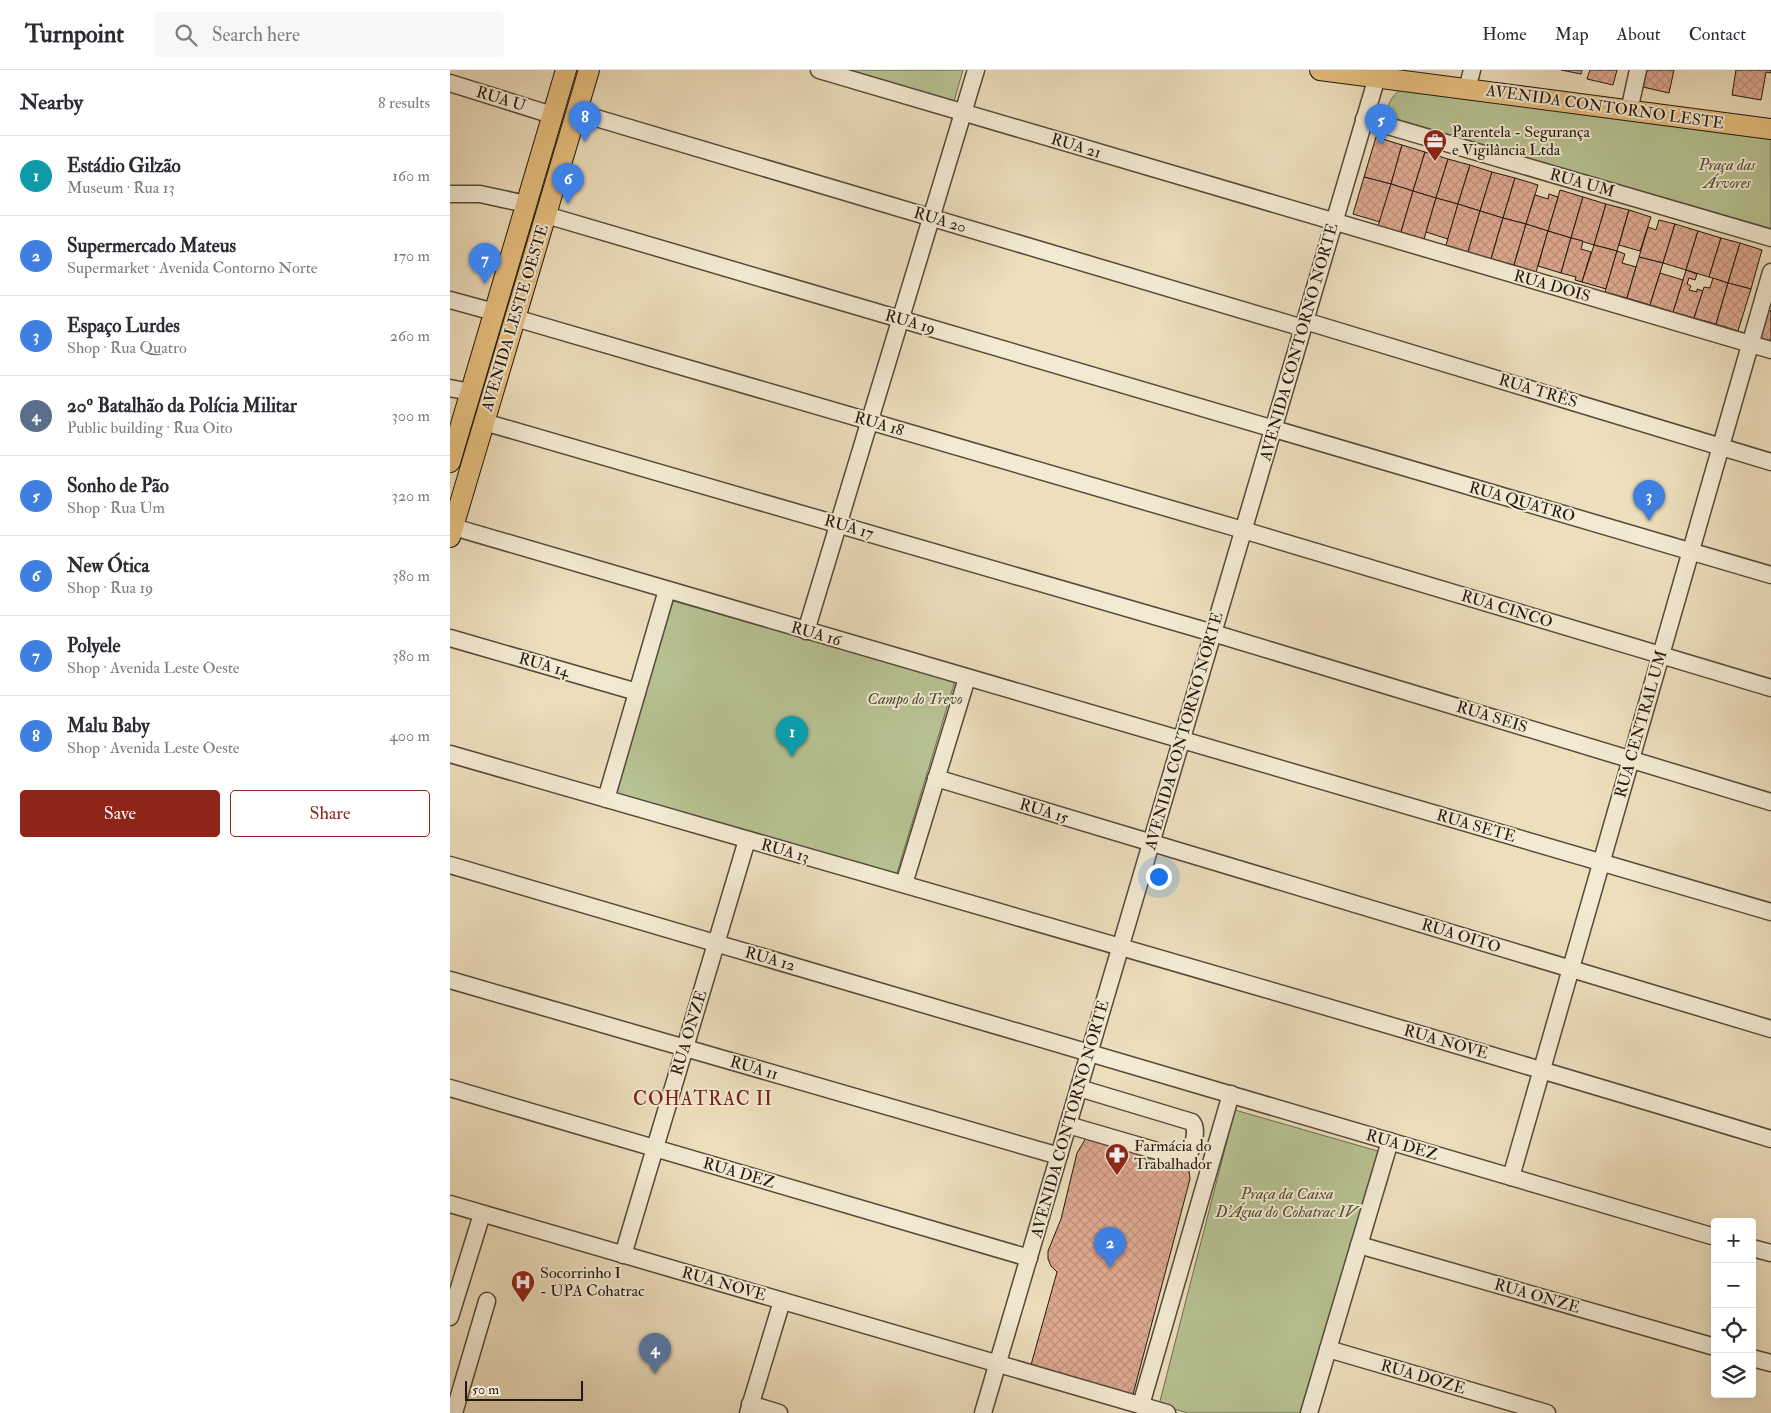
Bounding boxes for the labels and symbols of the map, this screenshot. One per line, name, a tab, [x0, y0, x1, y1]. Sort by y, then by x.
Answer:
street label: AVENIDA CONTORNO LESTE	[1484, 80, 1725, 134]
street label: RUA U	[474, 82, 529, 116]
pin: 8	[569, 101, 601, 142]
pin: 5	[1365, 104, 1397, 145]
place label: Parentela - Segurança e Vigilância Ltda	[1452, 122, 1590, 160]
office icon: Parentela - Segurança e Vigilância Ltda	[1422, 128, 1448, 162]
street label: RUA 21	[1049, 129, 1103, 163]
park label: Praça das Árvores	[1697, 155, 1756, 193]
pin: 6	[552, 163, 584, 204]
street label: RUA UM	[1547, 164, 1617, 202]
street label: RUA 20	[911, 203, 969, 237]
street label: AVENIDA CONTORNO NORTE	[1255, 221, 1343, 464]
street label: AVENIDA LESTE OESTE	[477, 222, 553, 415]
pin: 7	[469, 243, 501, 284]
street label: RUA DOIS	[1511, 266, 1593, 306]
street label: RUA 19	[883, 305, 937, 339]
street label: RUA TRÊS	[1496, 370, 1580, 412]
street label: RUA 18	[852, 407, 907, 441]
street label: RUA QUATRO	[1467, 477, 1577, 527]
pin: 3	[1633, 480, 1665, 521]
street label: RUA 17	[822, 510, 877, 544]
street label: RUA CINCO	[1459, 586, 1555, 632]
street label: AVENIDA CONTORNO NORTE	[1140, 610, 1228, 853]
street label: RUA 16	[789, 617, 844, 651]
street label: RUA 14	[516, 648, 573, 682]
street label: RUA CENTRAL UM	[1610, 648, 1672, 800]
park label: Campo do Trevo	[867, 689, 963, 709]
street label: RUA SEIS	[1454, 697, 1530, 737]
pin: 1	[776, 716, 808, 757]
street label: RUA 15	[1017, 794, 1071, 828]
street label: RUA SETE	[1434, 805, 1518, 847]
street label: RUA 13	[759, 835, 811, 867]
your location	[1146, 864, 1172, 890]
street label: RUA OITO	[1419, 914, 1503, 958]
street label: RUA 12	[743, 942, 797, 976]
street label: RUA ONZE	[667, 988, 711, 1078]
street label: AVENIDA CONTORNO NORTE	[1026, 998, 1114, 1241]
street label: RUA NOVE	[1401, 1020, 1491, 1064]
street label: RUA 11	[728, 1052, 780, 1084]
district label: COHATRAC II	[633, 1087, 773, 1111]
street label: RUA DEZ	[1364, 1125, 1440, 1165]
place label: Farmácia do Trabalhador	[1134, 1136, 1212, 1174]
pharmacy icon: Farmácia do Trabalhador	[1104, 1142, 1130, 1176]
street label: RUA DEZ	[701, 1153, 777, 1193]
park label: Praça da Caixa D'Água do Cohatrac IV	[1214, 1184, 1361, 1222]
pin: 2	[1094, 1227, 1126, 1268]
street label: RUA NOVE	[679, 1262, 769, 1306]
place label: Socorrinho I - UPA Cohatrac	[540, 1263, 645, 1301]
hospital icon: Socorrinho I - UPA Cohatrac	[510, 1269, 536, 1303]
street label: RUA ONZE	[1492, 1274, 1582, 1318]
pin: 4	[639, 1333, 671, 1374]
street label: RUA DOZE	[1378, 1355, 1468, 1399]
scale bar	[465, 1378, 582, 1401]

